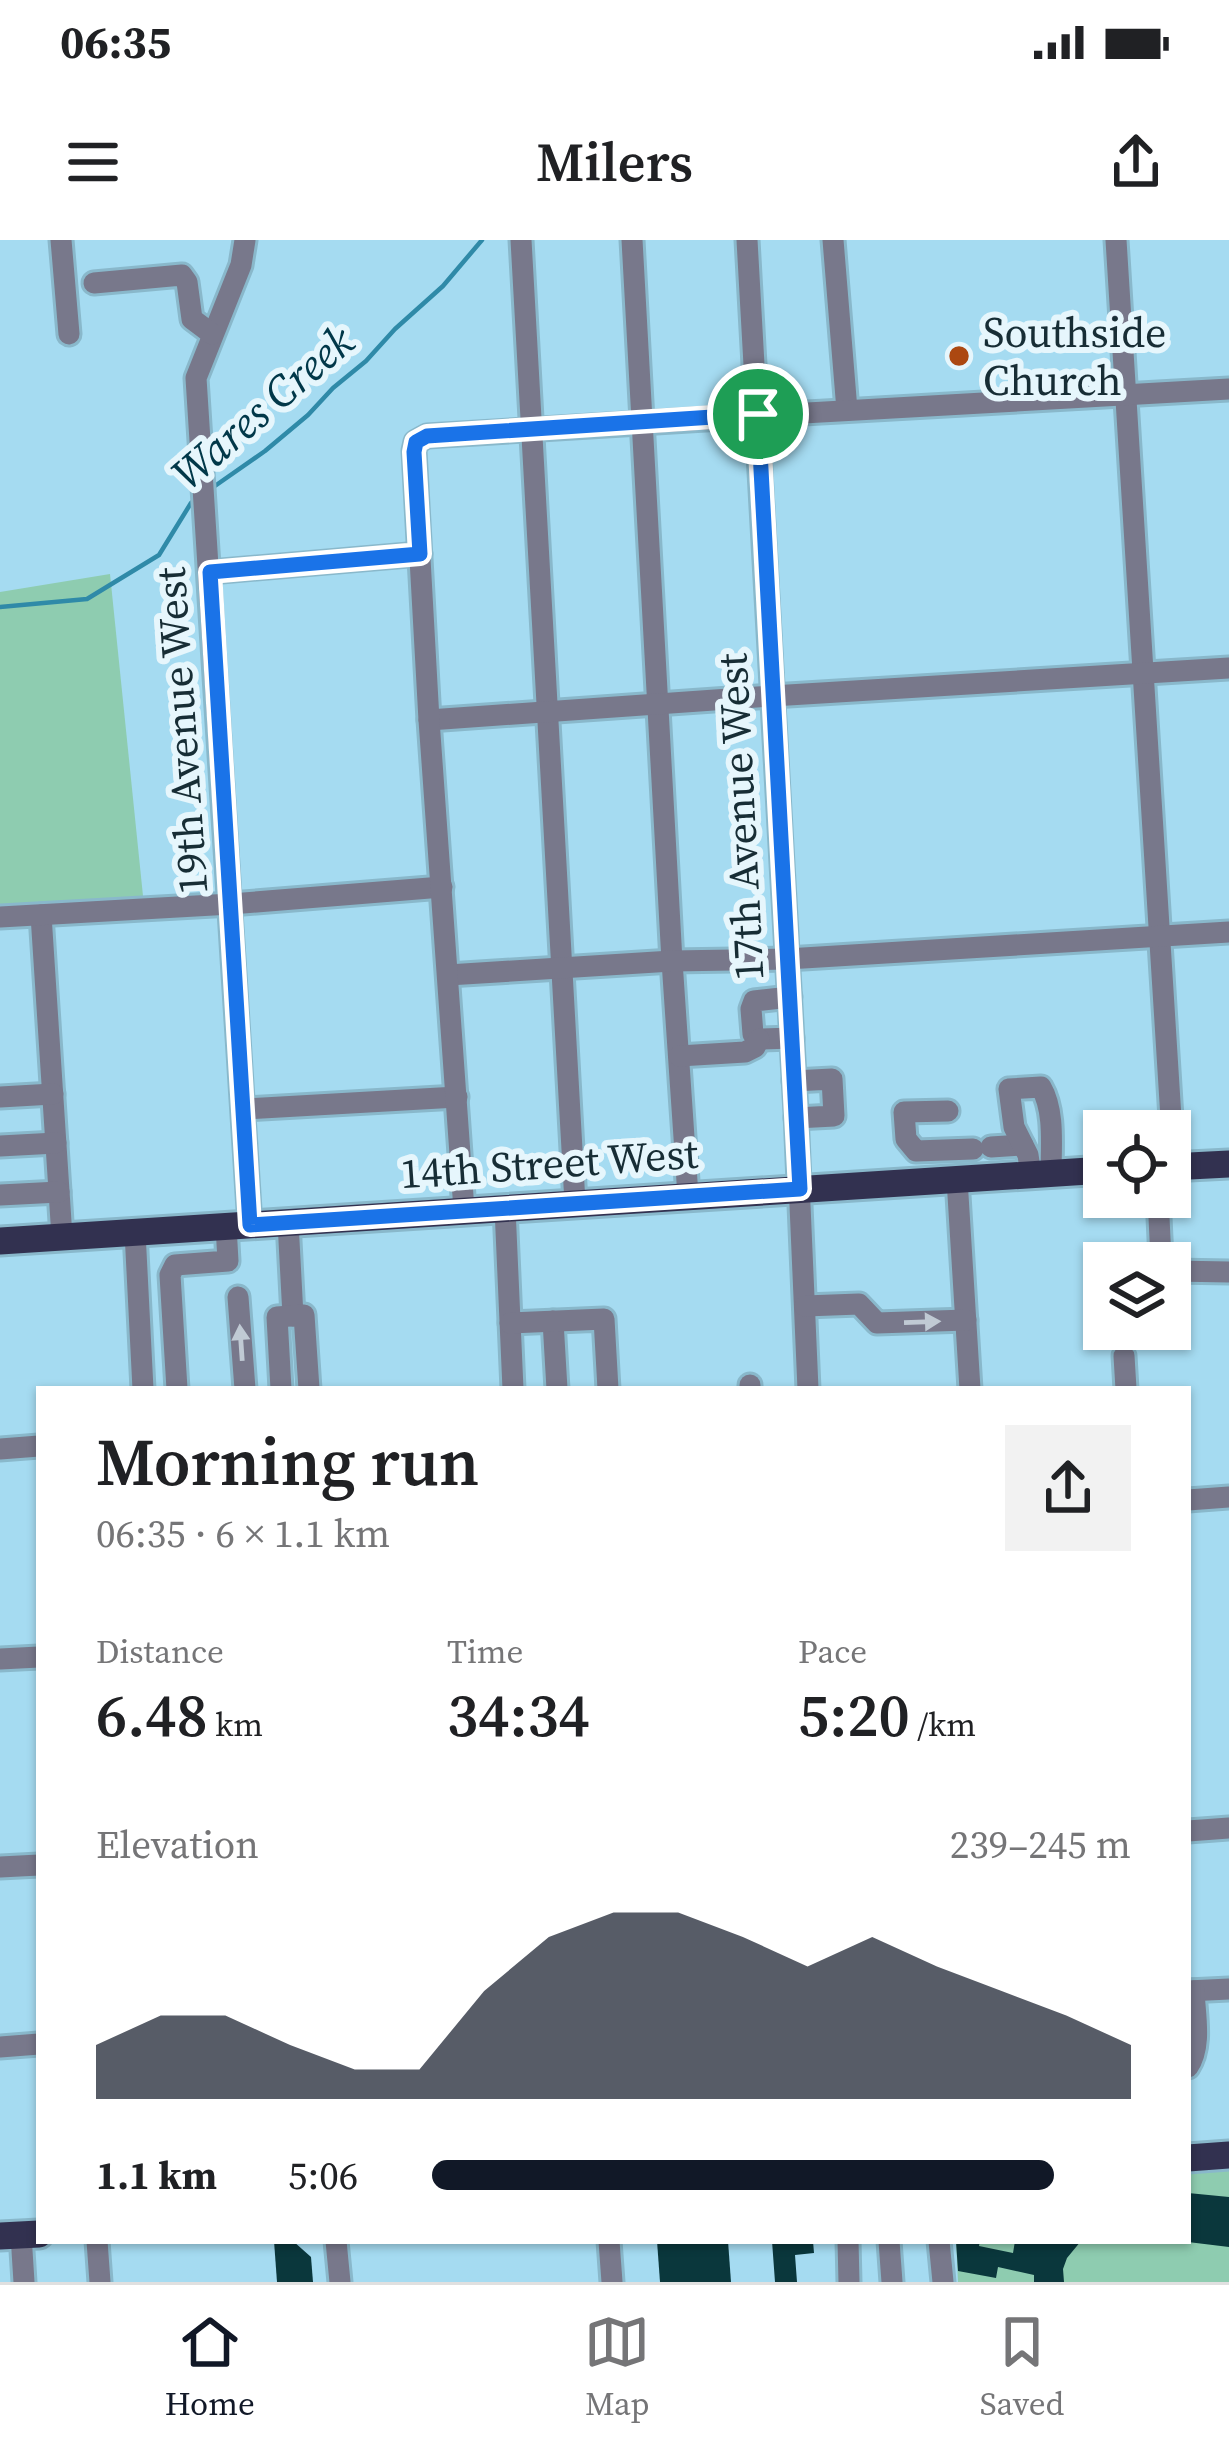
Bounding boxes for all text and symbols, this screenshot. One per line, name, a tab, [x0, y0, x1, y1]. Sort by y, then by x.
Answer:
text: 06:35	[60, 11, 171, 73]
text: Milers	[536, 125, 693, 199]
icon: menu	[60, 129, 126, 195]
icon: share	[1103, 129, 1169, 195]
place label: Southside Church	[983, 303, 1167, 409]
water label: Wares Creek	[157, 310, 367, 504]
marker: Southside Church	[946, 343, 972, 369]
pin	[707, 363, 809, 465]
icon: arrive	[725, 381, 791, 447]
street label: 19th Avenue West	[141, 565, 221, 897]
street label: 17th Avenue West	[702, 651, 778, 982]
map controls	[1083, 1110, 1191, 1350]
button: locate	[1083, 1110, 1191, 1218]
street label: 14th Street West	[398, 1124, 700, 1202]
button: layers	[1083, 1242, 1191, 1350]
one-way arrow	[904, 1312, 942, 1331]
one-way arrow	[232, 1324, 251, 1361]
text: Morning run	[96, 1417, 479, 1507]
button: share	[1005, 1425, 1131, 1551]
text: 06:35 · 6 × 1.1 km	[96, 1507, 390, 1560]
text: Distance	[96, 1629, 224, 1674]
text: Time	[447, 1629, 523, 1674]
text: Pace	[798, 1629, 867, 1674]
text: 6.48	[96, 1674, 208, 1756]
text: 34:34	[447, 1674, 590, 1756]
text: 5:20	[798, 1674, 910, 1756]
text: km	[208, 1702, 263, 1747]
text: /km	[910, 1702, 976, 1747]
text: Elevation	[96, 1818, 259, 1871]
text: 239–245 m	[950, 1818, 1131, 1871]
text: 1.1 km	[96, 2149, 217, 2202]
text: 5:06	[288, 2149, 358, 2202]
tab: Home	[165, 2309, 255, 2426]
tab: Map	[584, 2309, 650, 2426]
tab: Saved	[980, 2309, 1064, 2426]

